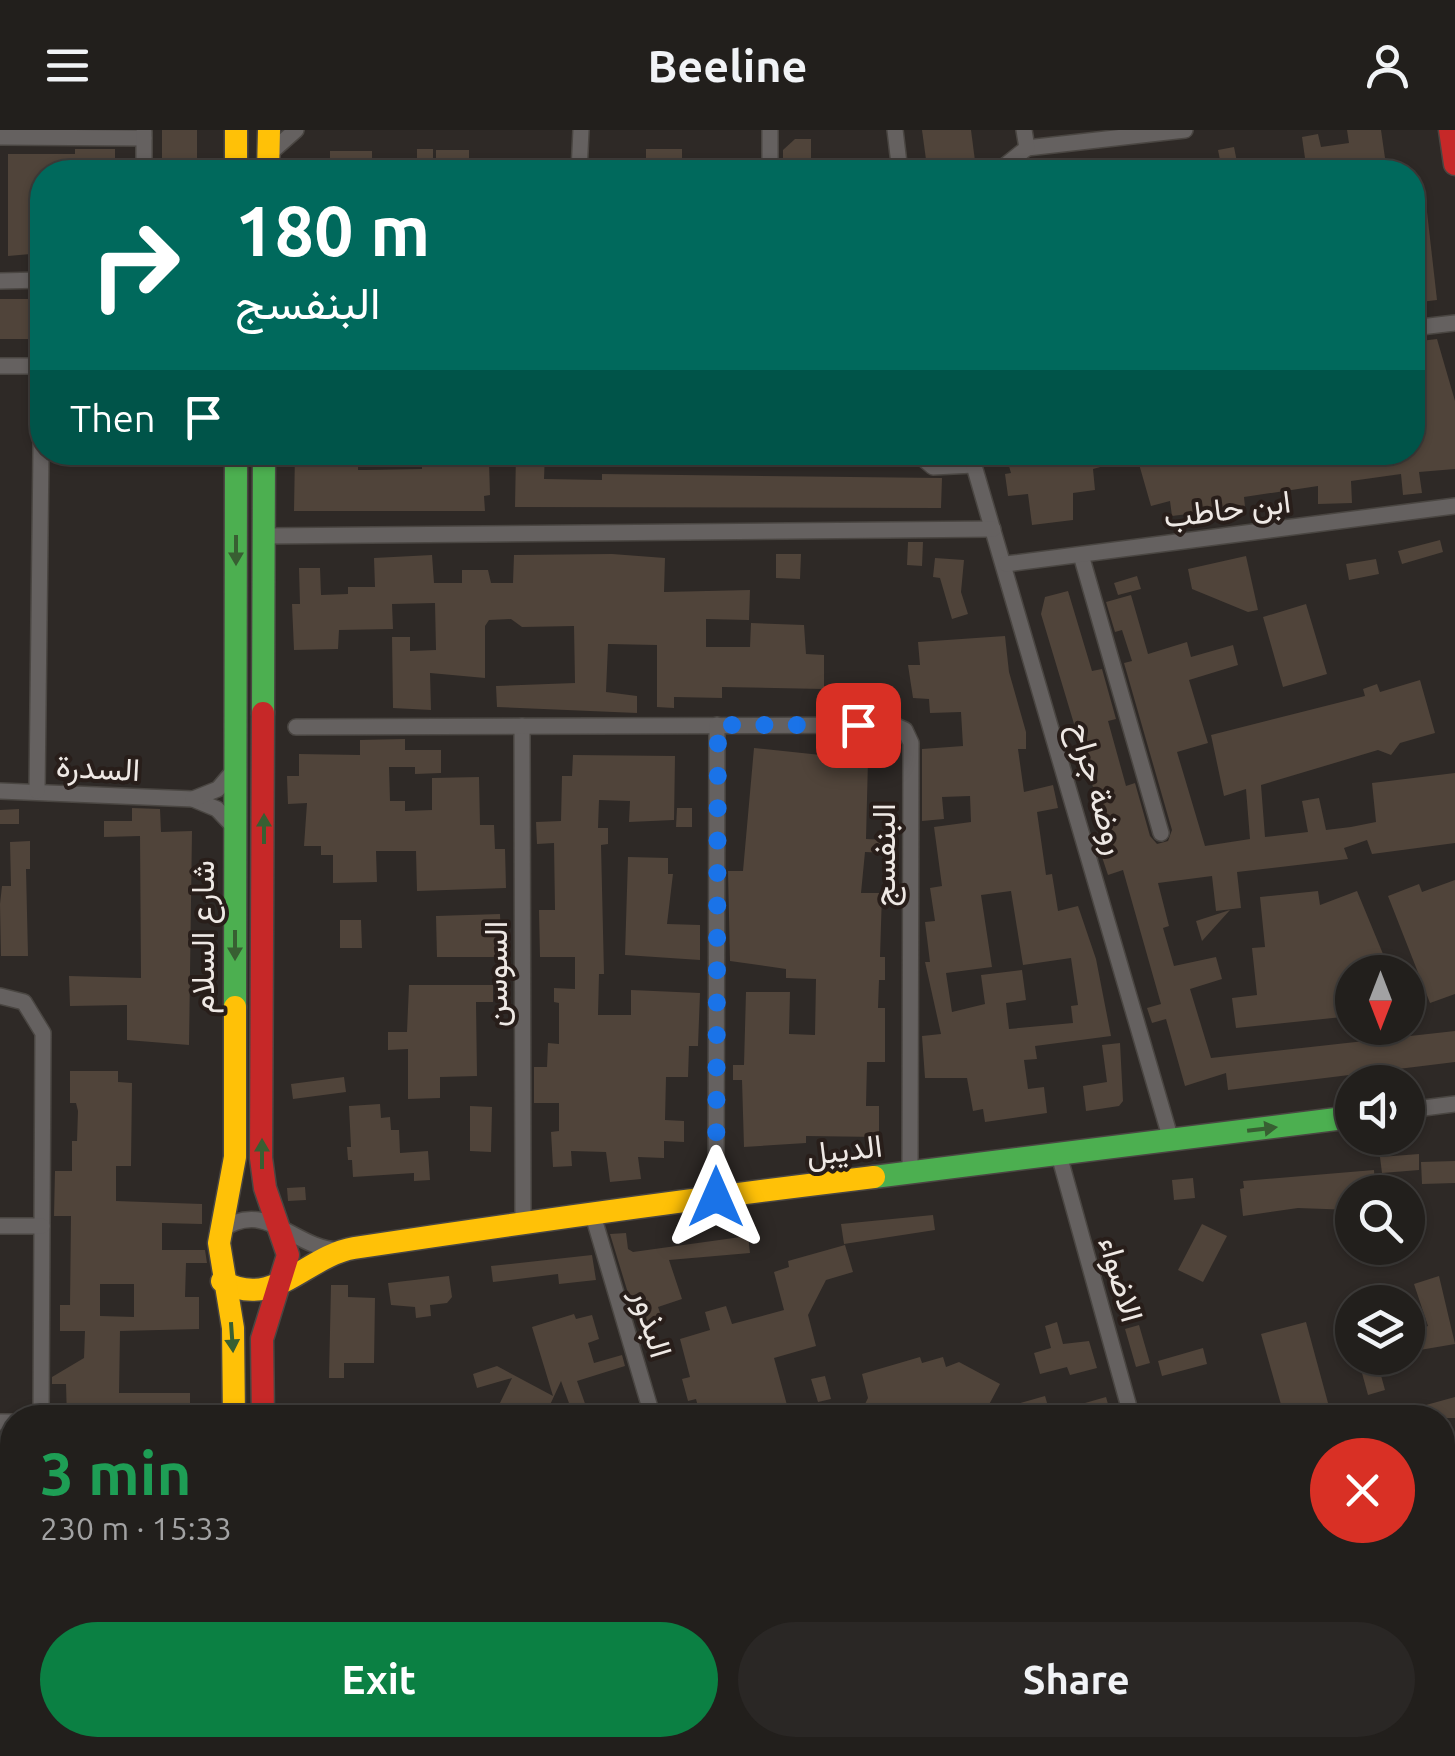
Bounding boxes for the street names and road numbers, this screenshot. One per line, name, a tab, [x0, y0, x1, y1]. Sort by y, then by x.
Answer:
street label: ابن حاطب	[1161, 482, 1293, 536]
street label: روضة جراح	[1058, 718, 1135, 860]
street label: السدرة	[55, 747, 141, 790]
street label: البنفسج	[865, 803, 906, 907]
street label: شارع السلام	[184, 860, 225, 1014]
street label: السوسن	[477, 921, 516, 1027]
street label: الديبل	[804, 1126, 884, 1173]
street label: الاضواء	[1090, 1232, 1151, 1327]
street label: البذور	[622, 1283, 680, 1363]

